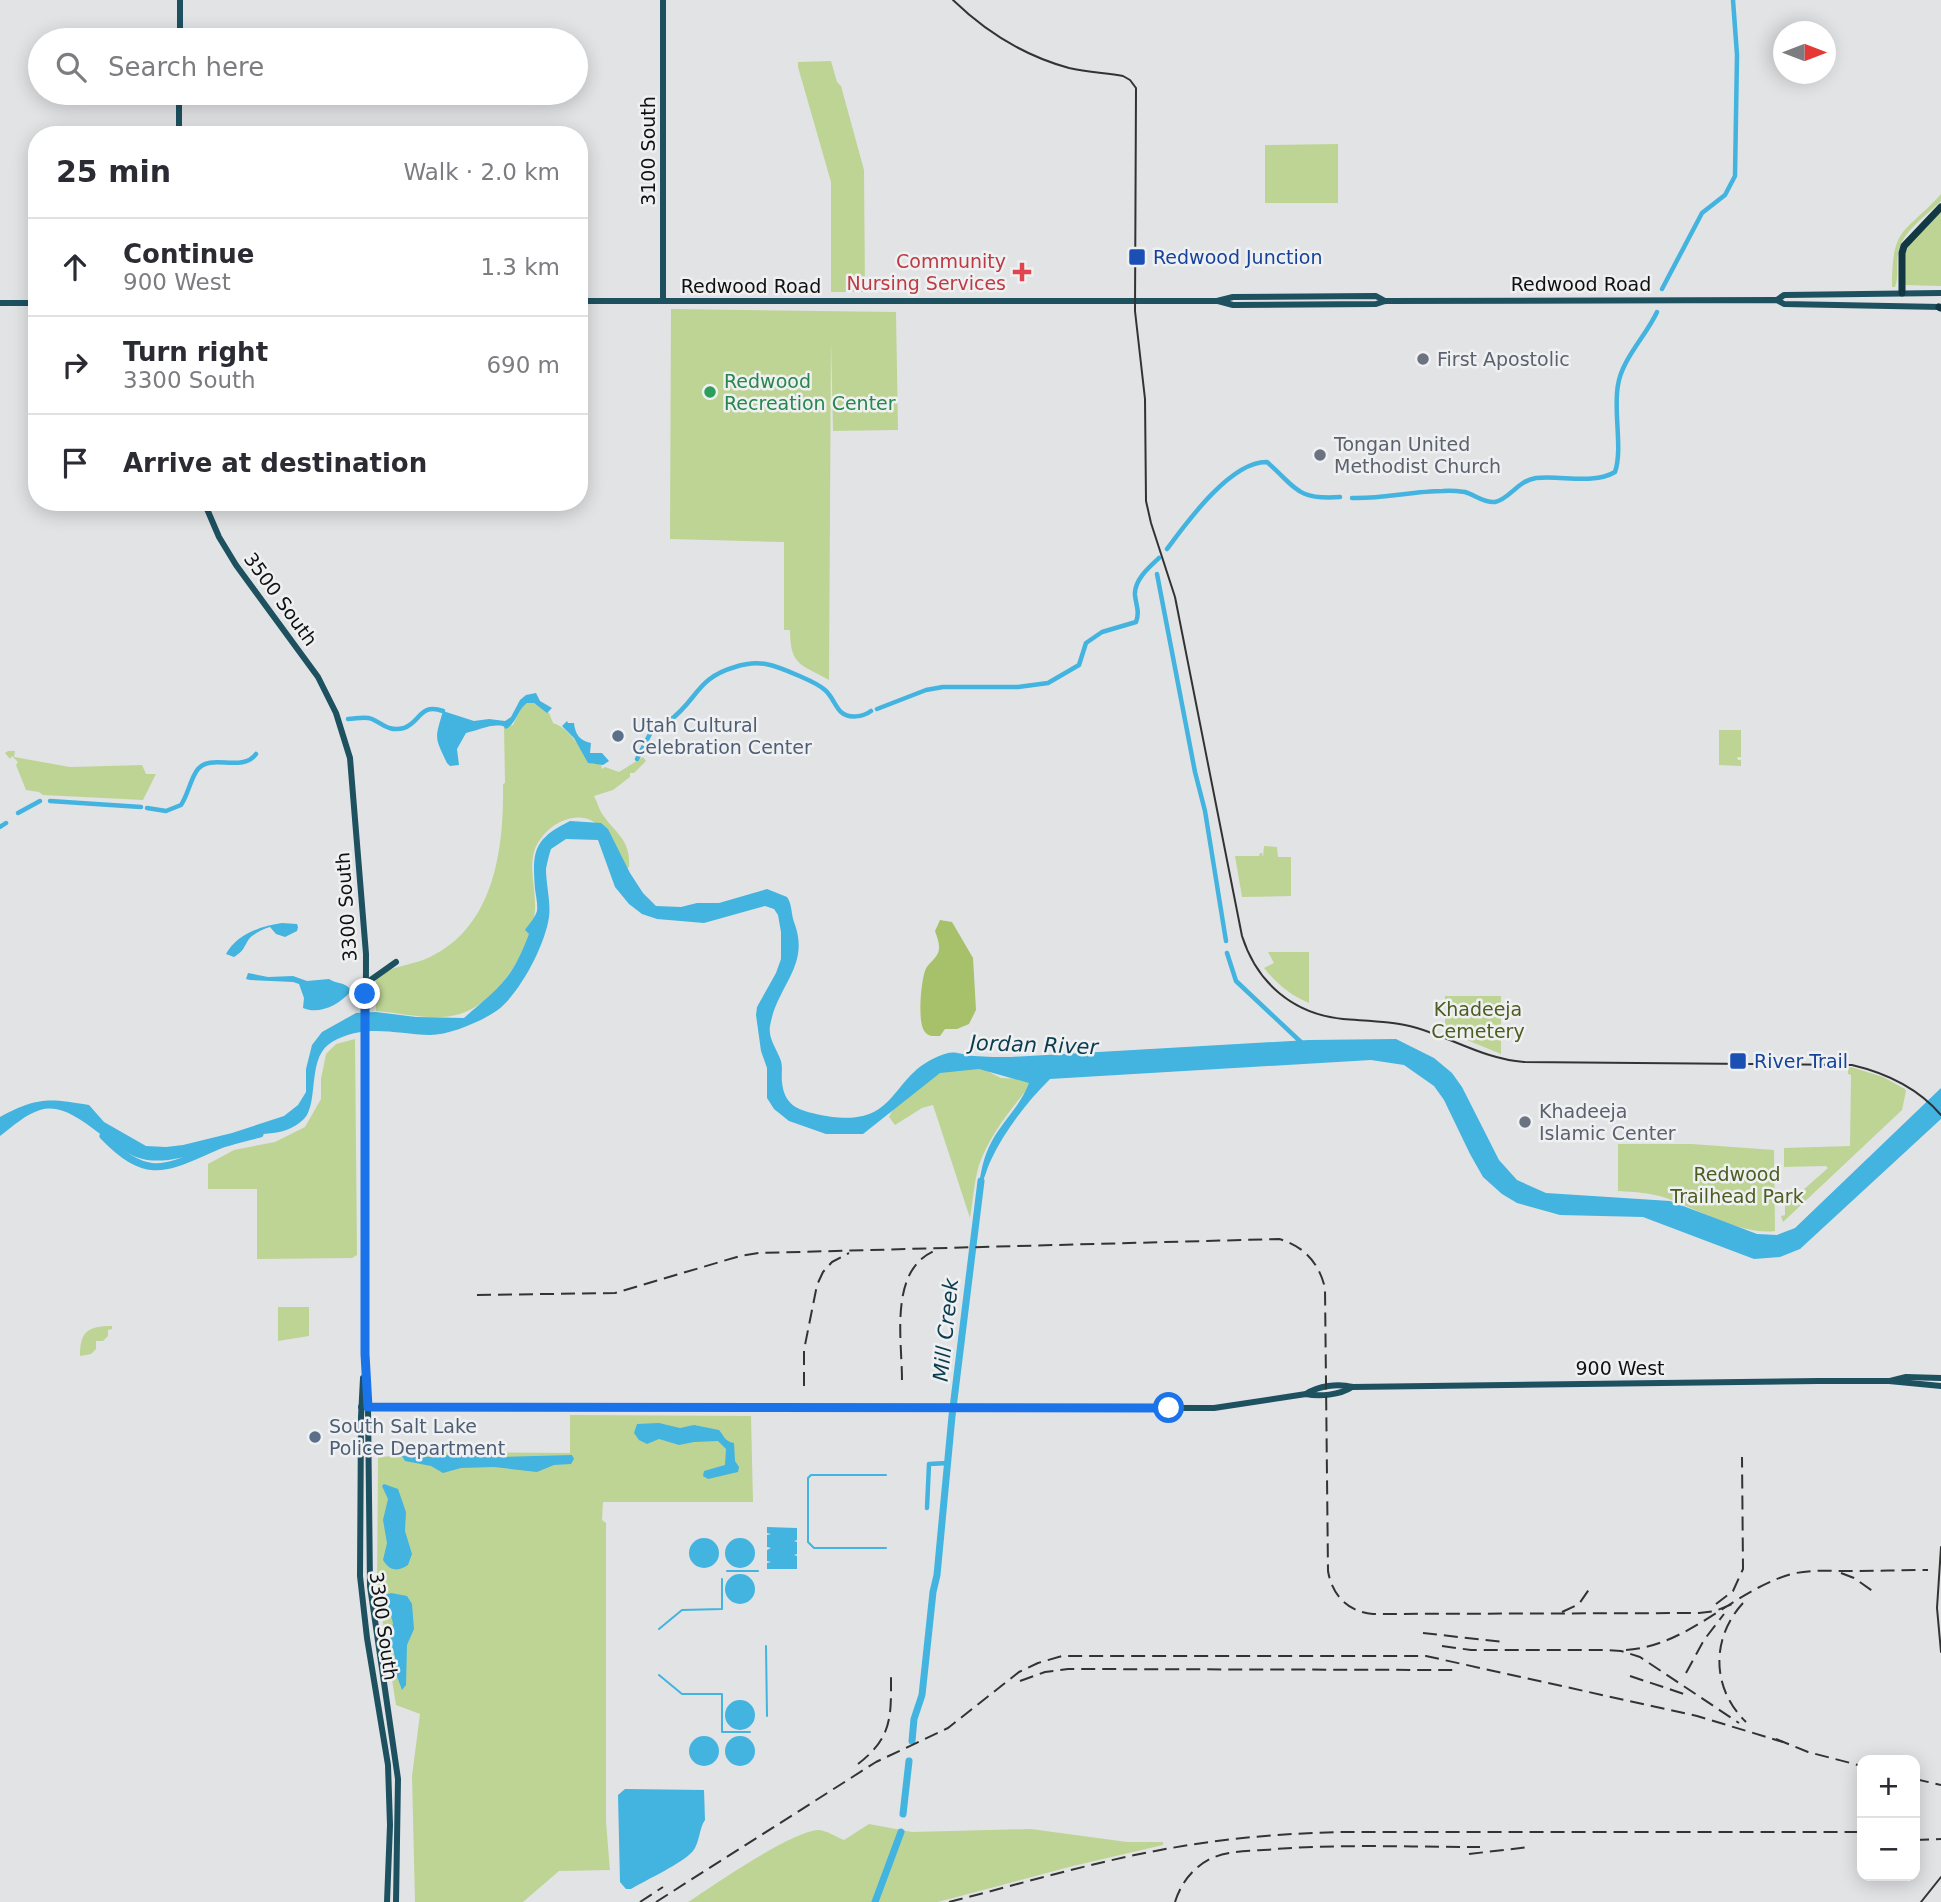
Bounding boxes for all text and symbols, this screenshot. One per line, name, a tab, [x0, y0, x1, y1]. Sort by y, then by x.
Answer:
north arrow	[1773, 21, 1836, 84]
search box	[28, 28, 588, 105]
icon: search	[52, 48, 90, 86]
text: Search here	[108, 52, 264, 82]
street label: 3100 South	[637, 96, 659, 206]
text: 25 min	[56, 154, 171, 189]
text: Walk · 2.0 km	[403, 159, 560, 185]
text: Continue	[123, 239, 254, 269]
place label: Redwood Junction	[1153, 246, 1323, 268]
marker: Redwood Junction	[1127, 247, 1147, 267]
icon: ahead	[56, 248, 94, 286]
place label: Community Nursing Services	[846, 250, 1006, 294]
text: 1.3 km	[480, 254, 560, 280]
marker: Community Nursing Services	[1012, 262, 1032, 282]
text: 900 West	[123, 269, 231, 295]
street label: Redwood Road	[1511, 273, 1651, 295]
street label: Redwood Road	[681, 275, 821, 297]
text: Turn right	[123, 337, 268, 367]
icon: right	[56, 346, 94, 384]
place label: First Apostolic	[1437, 348, 1570, 370]
marker: First Apostolic	[1415, 351, 1431, 367]
text: 690 m	[486, 352, 560, 378]
text: 3300 South	[123, 367, 256, 393]
place label: Redwood Recreation Center	[724, 370, 896, 414]
marker: Redwood Recreation Center	[702, 384, 718, 400]
place label: Tongan United Methodist Church	[1333, 433, 1501, 477]
icon: arrive	[56, 444, 94, 482]
marker: Tongan United Methodist Church	[1312, 447, 1328, 463]
text: Arrive at destination	[123, 448, 427, 478]
street label: 3500 South	[240, 548, 322, 650]
place label: Utah Cultural Celebration Center	[632, 714, 812, 758]
marker: Utah Cultural Celebration Center	[610, 728, 626, 744]
street label: 3300 South	[331, 852, 361, 962]
route end	[349, 978, 380, 1009]
park label: Khadeeja Cemetery	[1431, 998, 1525, 1042]
water label: Jordan River	[965, 1031, 1100, 1059]
place label: River Trail	[1754, 1050, 1848, 1072]
marker: River Trail	[1728, 1051, 1748, 1071]
place label: Khadeeja Islamic Center	[1539, 1100, 1676, 1144]
marker: Khadeeja Islamic Center	[1517, 1114, 1533, 1130]
park label: Redwood Trailhead Park	[1669, 1163, 1804, 1207]
water label: Mill Creek	[929, 1276, 963, 1383]
street label: 900 West	[1575, 1357, 1665, 1379]
route start	[1153, 1392, 1184, 1423]
place label: South Salt Lake Police Department	[329, 1415, 505, 1459]
marker: South Salt Lake Police Department	[307, 1429, 323, 1445]
street label: 3300 South	[365, 1570, 403, 1682]
map controls	[1857, 1755, 1920, 1881]
button: +	[1857, 1755, 1920, 1818]
button: −	[1857, 1818, 1920, 1881]

